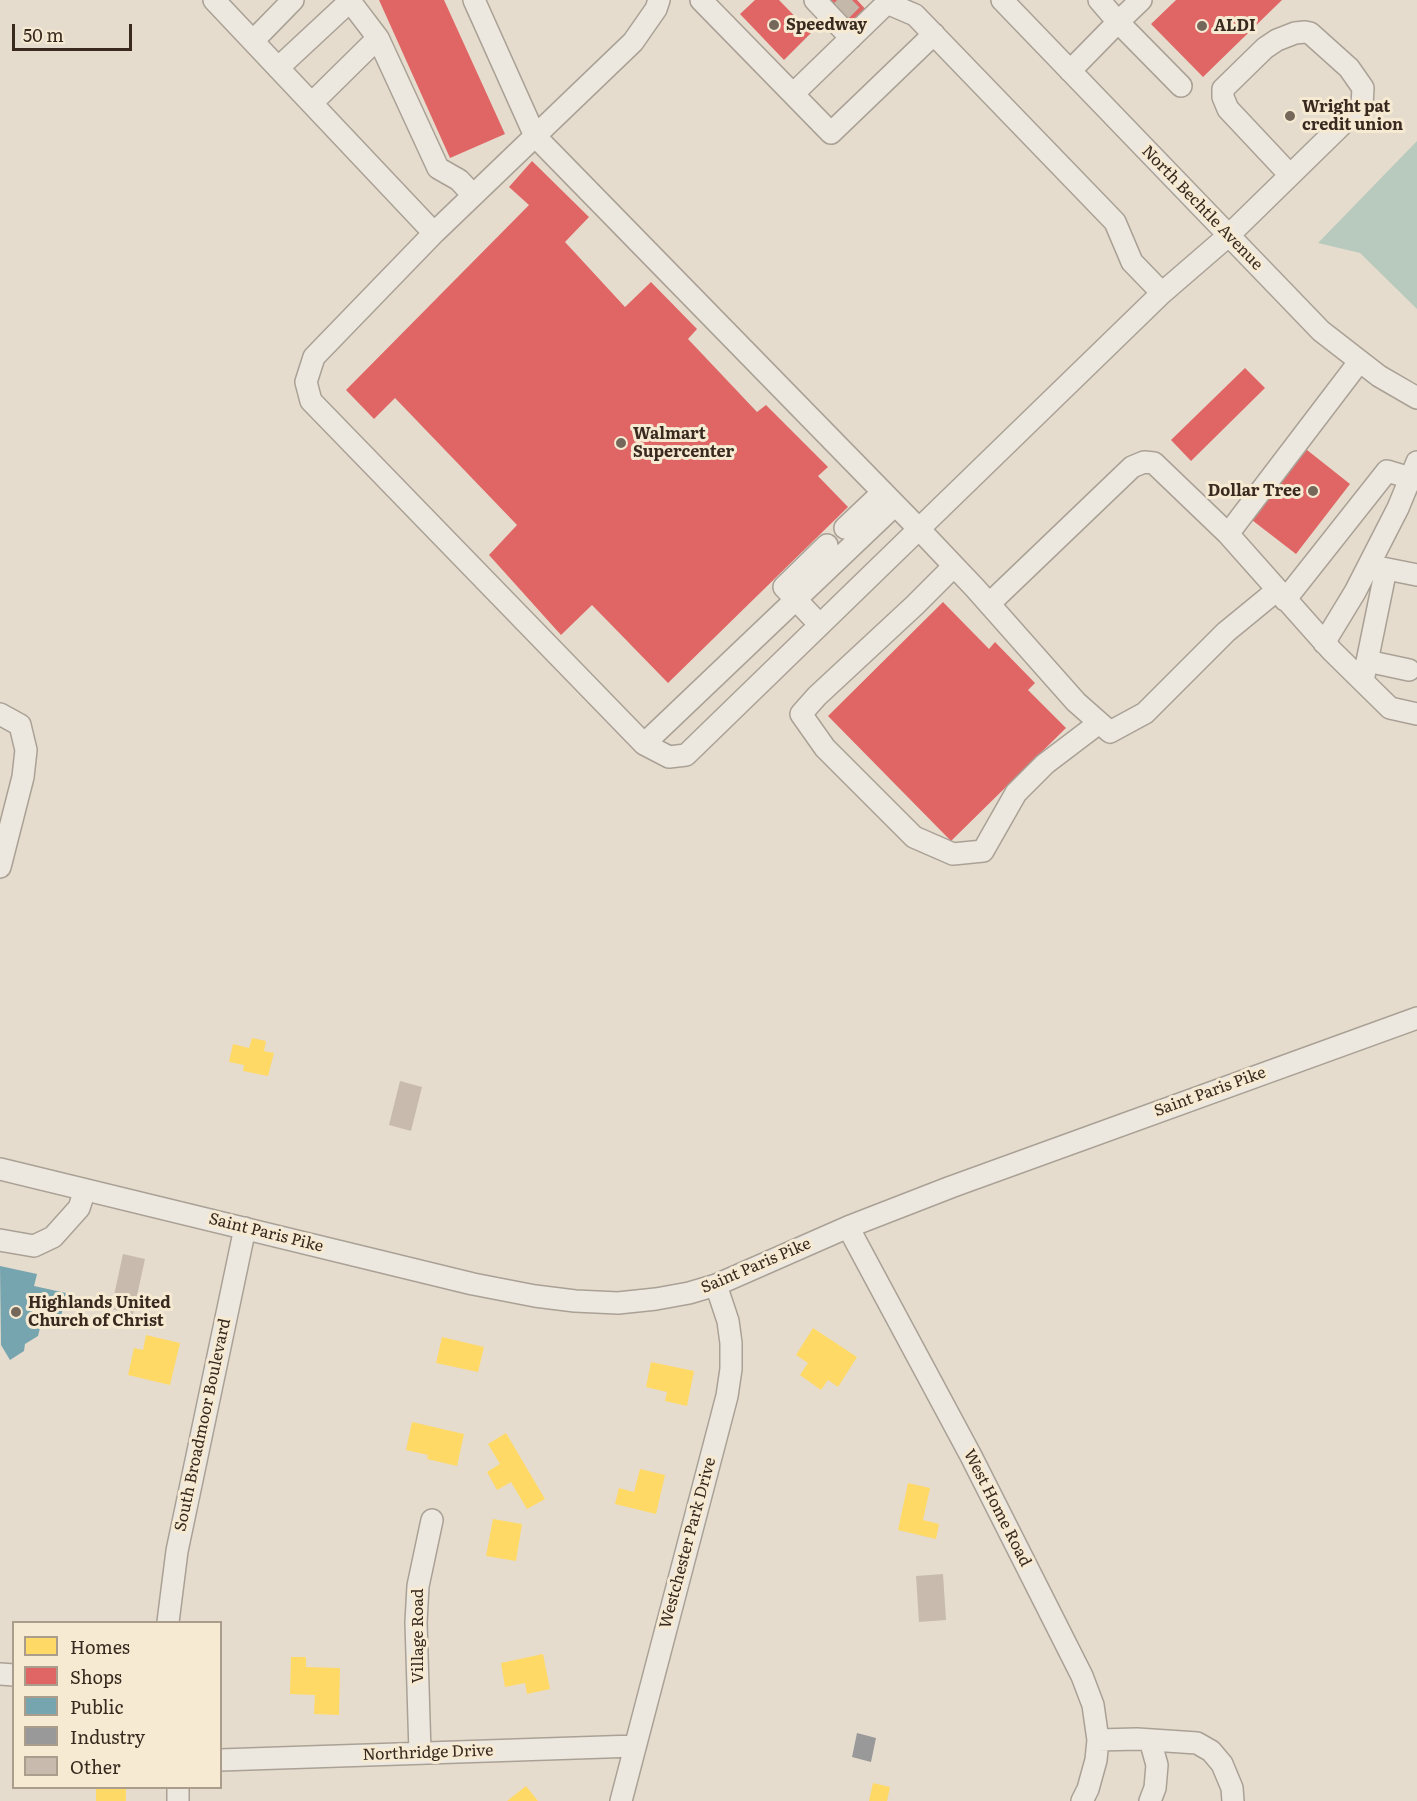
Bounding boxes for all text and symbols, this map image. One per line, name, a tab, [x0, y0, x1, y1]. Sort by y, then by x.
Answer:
scale bar	[15, 12, 135, 50]
place label: Speedway	[786, 15, 867, 35]
place label: ALDI	[1214, 16, 1256, 36]
marker: Speedway	[767, 18, 781, 32]
marker: ALDI	[1195, 19, 1209, 33]
text: 50 m	[23, 21, 64, 48]
place label: Wright pat credit union	[1302, 97, 1403, 135]
marker: Wright pat credit union	[1283, 109, 1297, 123]
street label: North Bechtle Avenue	[1138, 142, 1266, 274]
place label: Walmart Supercenter	[633, 424, 734, 462]
marker: Walmart Supercenter	[614, 436, 628, 450]
place label: Dollar Tree	[1208, 481, 1301, 501]
marker: Dollar Tree	[1306, 484, 1320, 498]
street label: Saint Paris Pike	[1152, 1063, 1268, 1121]
street label: Saint Paris Pike	[207, 1209, 325, 1257]
street label: Saint Paris Pike	[698, 1234, 814, 1298]
place label: Highlands United Church of Christ	[28, 1293, 171, 1331]
marker: Highlands United Church of Christ	[9, 1305, 23, 1319]
street label: South Broadmoor Boulevard	[171, 1317, 235, 1533]
street label: West Home Road	[959, 1446, 1035, 1570]
street label: Westchester Park Drive	[656, 1455, 720, 1631]
street label: Village Road	[408, 1588, 428, 1684]
legend	[12, 1621, 222, 1789]
text: Homes	[70, 1633, 130, 1660]
text: Shops	[70, 1663, 122, 1690]
text: Public	[70, 1693, 124, 1720]
text: Industry	[70, 1723, 145, 1750]
street label: Northridge Drive	[362, 1741, 494, 1765]
text: Other	[70, 1753, 120, 1780]

